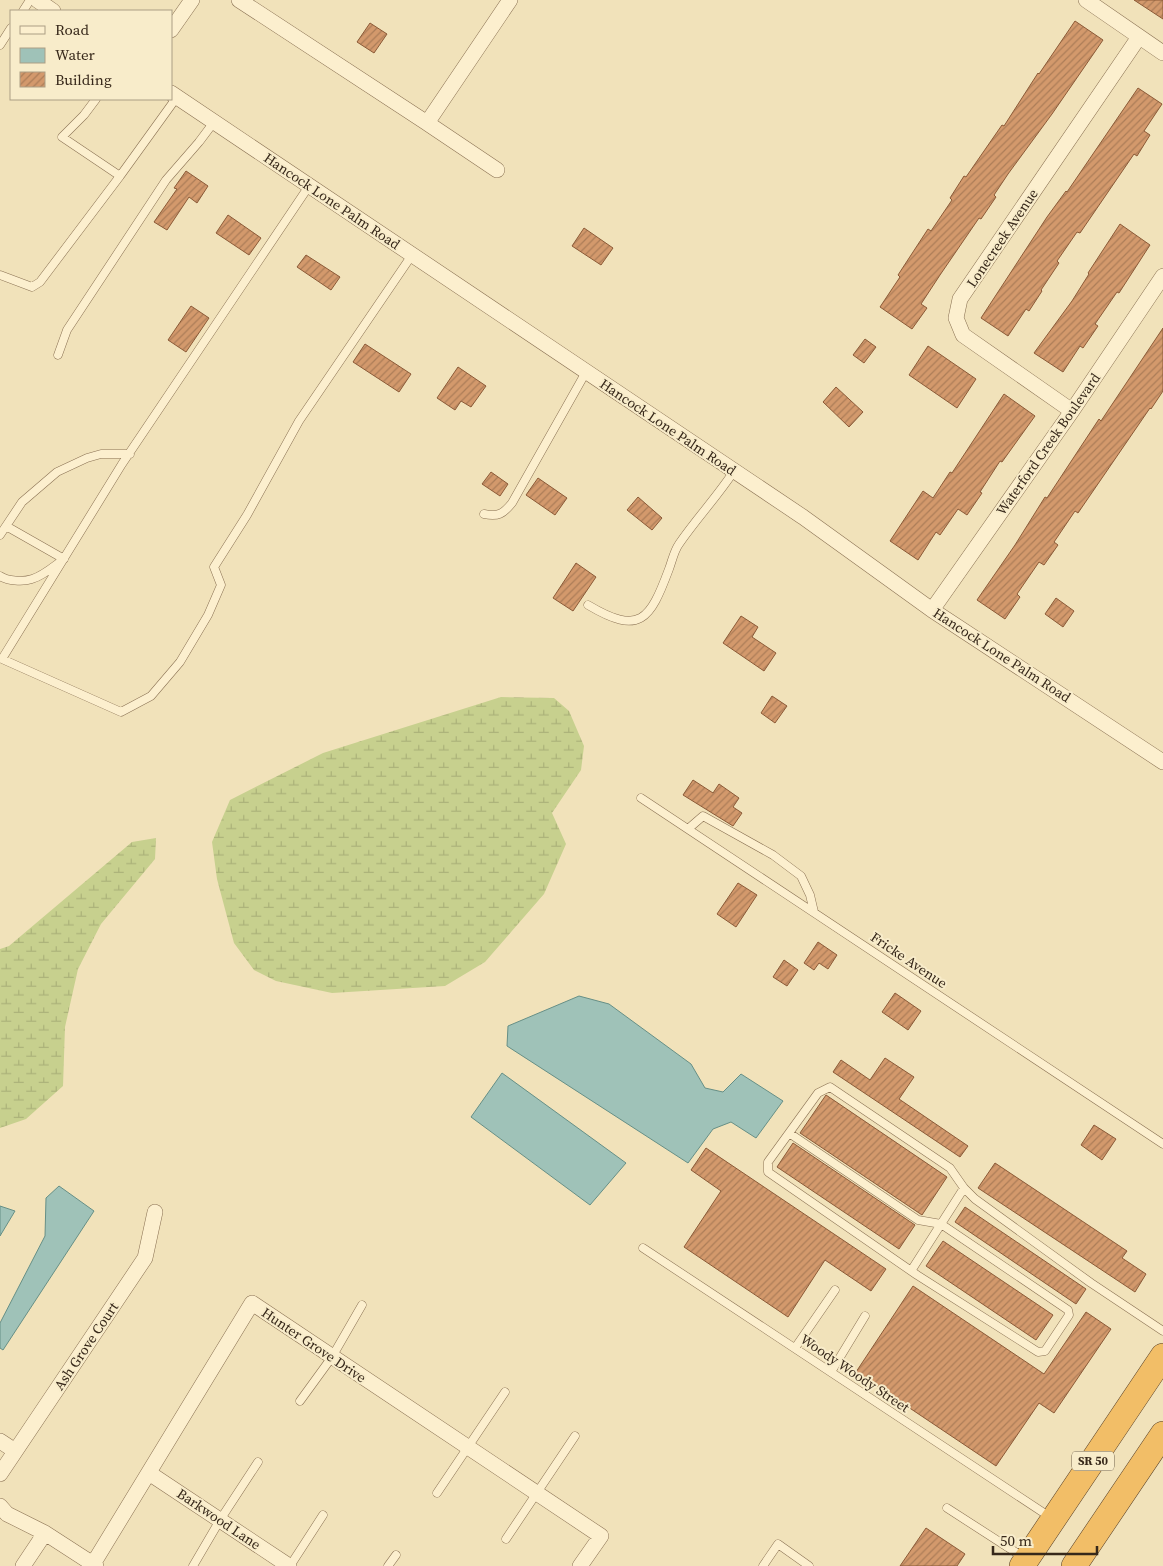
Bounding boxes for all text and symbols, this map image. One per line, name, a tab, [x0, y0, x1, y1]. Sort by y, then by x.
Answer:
legend	[10, 10, 172, 100]
text: Road	[55, 19, 89, 40]
text: Water	[55, 44, 96, 65]
text: Building	[55, 69, 112, 90]
street label: Hancock Lone Palm Road	[260, 148, 404, 254]
street label: Lonecreek Avenue	[961, 185, 1043, 291]
street label: Waterford Creek Boulevard	[991, 369, 1105, 519]
street label: Hancock Lone Palm Road	[596, 374, 740, 480]
street label: Hancock Lone Palm Road	[929, 603, 1075, 707]
street label: Fricke Avenue	[867, 927, 951, 993]
street label: Ash Grove Court	[49, 1298, 123, 1394]
street label: Hunter Grove Drive	[258, 1303, 370, 1387]
street label: Woody Woody Street	[796, 1329, 914, 1417]
road number: SR 50	[1072, 1452, 1114, 1470]
street label: Barkwood Lane	[173, 1484, 265, 1554]
scale bar	[993, 1524, 1097, 1556]
text: 50 m	[1000, 1530, 1032, 1551]

